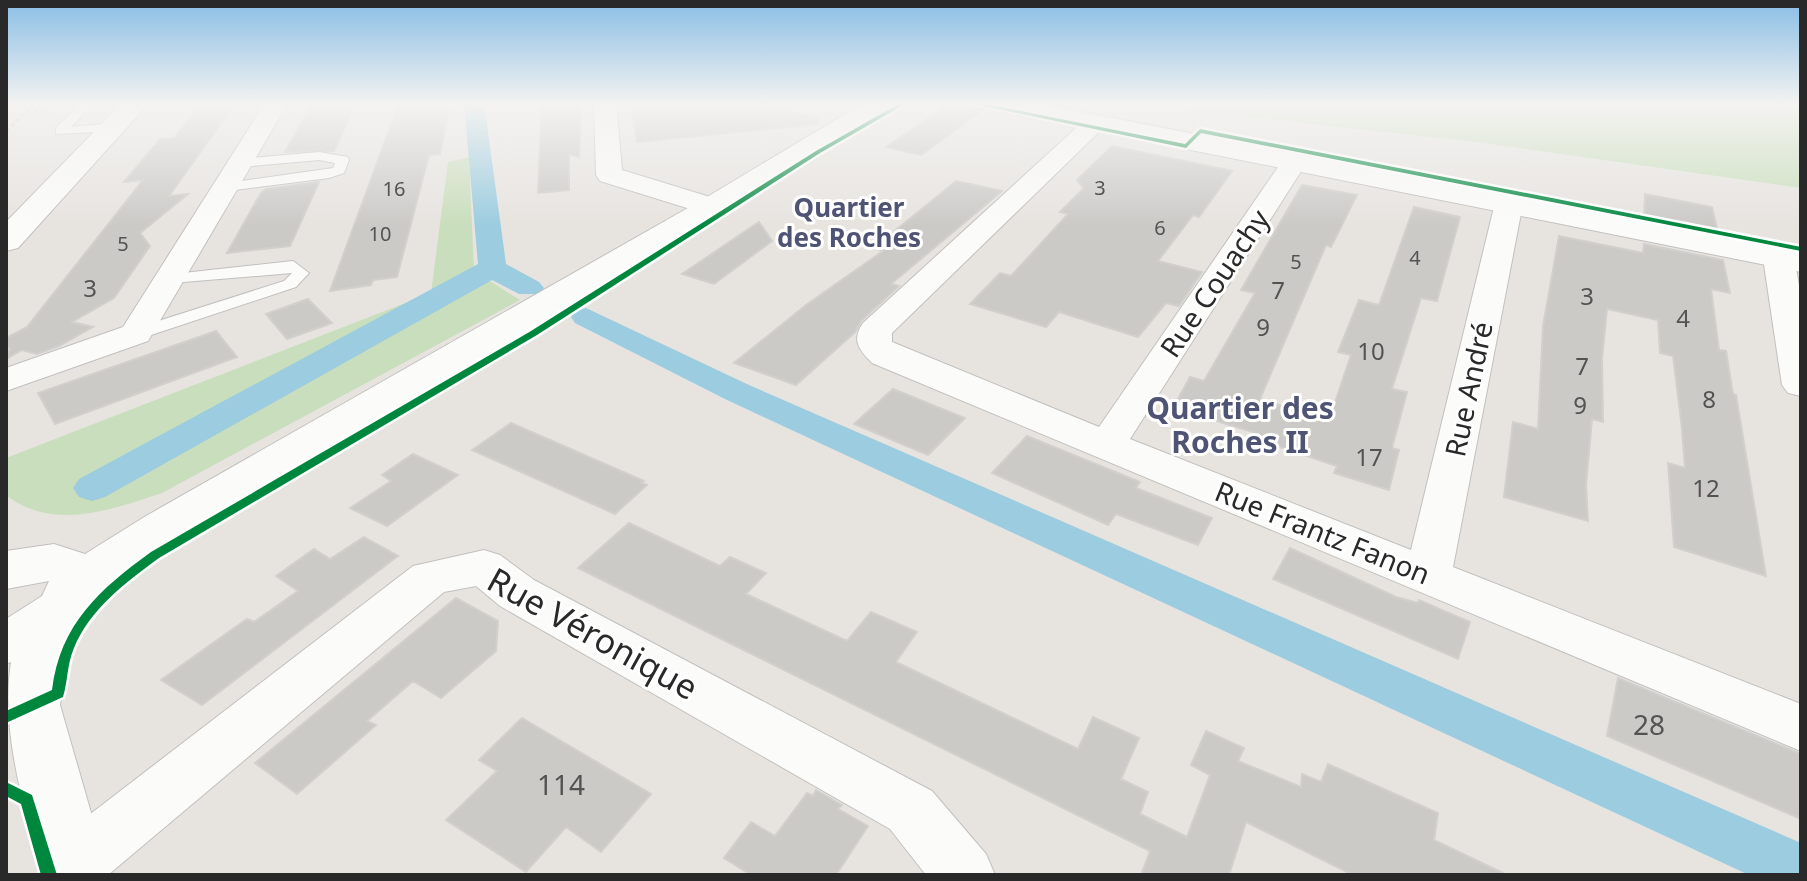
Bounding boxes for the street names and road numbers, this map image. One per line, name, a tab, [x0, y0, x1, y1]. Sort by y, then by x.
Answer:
street label: Rue Couachy	[1151, 201, 1278, 364]
street label: Rue André	[1435, 318, 1501, 460]
street label: Rue Frantz Fanon	[1210, 472, 1436, 592]
street label: Rue Véronique	[480, 556, 706, 710]

